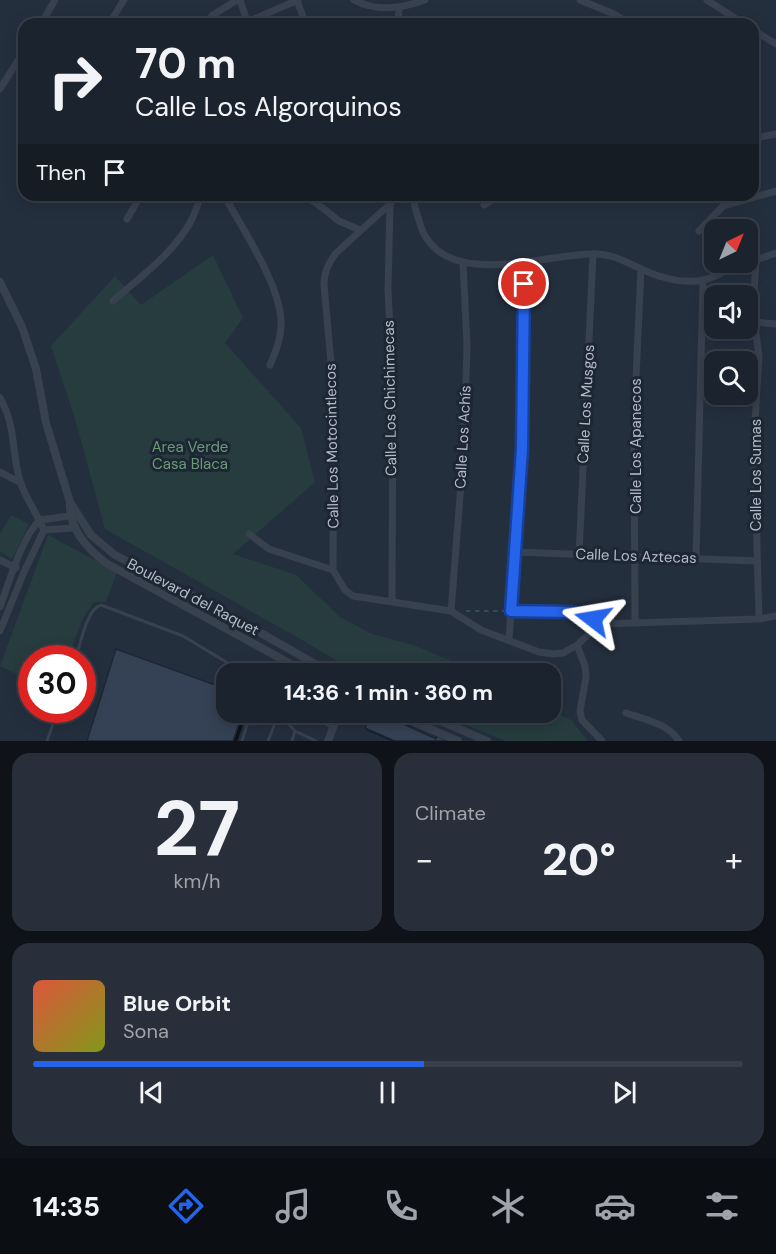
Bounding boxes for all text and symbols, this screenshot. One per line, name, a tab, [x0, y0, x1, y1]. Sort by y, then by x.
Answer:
text: 70 m	[135, 36, 236, 91]
icon: right	[36, 42, 114, 120]
text: Calle Los Algorquinos	[135, 89, 402, 124]
icon: arrive	[98, 156, 131, 189]
text: Then	[36, 158, 86, 187]
north arrow	[704, 219, 758, 273]
map controls	[704, 219, 758, 405]
pin	[498, 258, 549, 309]
icon: arrive	[507, 267, 540, 300]
button: sound	[704, 285, 758, 339]
street label: Calle Los Chichimecas	[379, 320, 401, 476]
street label: Calle Los Musgos	[573, 344, 599, 464]
button: search	[704, 351, 758, 405]
street label: Calle Los Motocintlecos	[321, 363, 343, 529]
street label: Calle Los Apanecos	[626, 378, 646, 514]
street label: Calle Los Achís	[450, 385, 476, 489]
street label: Calle Los Sumas	[746, 419, 766, 531]
park label: Area Verde Casa Blaca	[152, 437, 228, 474]
street label: Calle Los Aztecas	[575, 544, 697, 568]
street label: Boulevard del Raquet	[124, 554, 263, 640]
position arrow	[561, 587, 625, 651]
speed limit sign: 30	[18, 645, 96, 723]
text: 14:36 · 1 min · 360 m	[284, 678, 493, 707]
text: 27	[154, 778, 240, 879]
text: Climate	[415, 800, 486, 826]
text: 20°	[542, 830, 616, 889]
text: −	[415, 838, 433, 881]
text: +	[725, 838, 743, 881]
text: km/h	[173, 868, 221, 894]
text: Blue Orbit	[123, 989, 231, 1018]
text: Sona	[123, 1018, 169, 1044]
icon: previous	[135, 1076, 168, 1109]
icon: pause	[371, 1076, 404, 1109]
icon: next	[608, 1076, 641, 1109]
icon: directions	[165, 1185, 207, 1227]
icon: music	[272, 1185, 314, 1227]
icon: phone	[380, 1185, 422, 1227]
icon: climate	[487, 1185, 529, 1227]
icon: car	[594, 1185, 636, 1227]
icon: filters	[701, 1185, 743, 1227]
text: 14:35	[33, 1189, 100, 1224]

